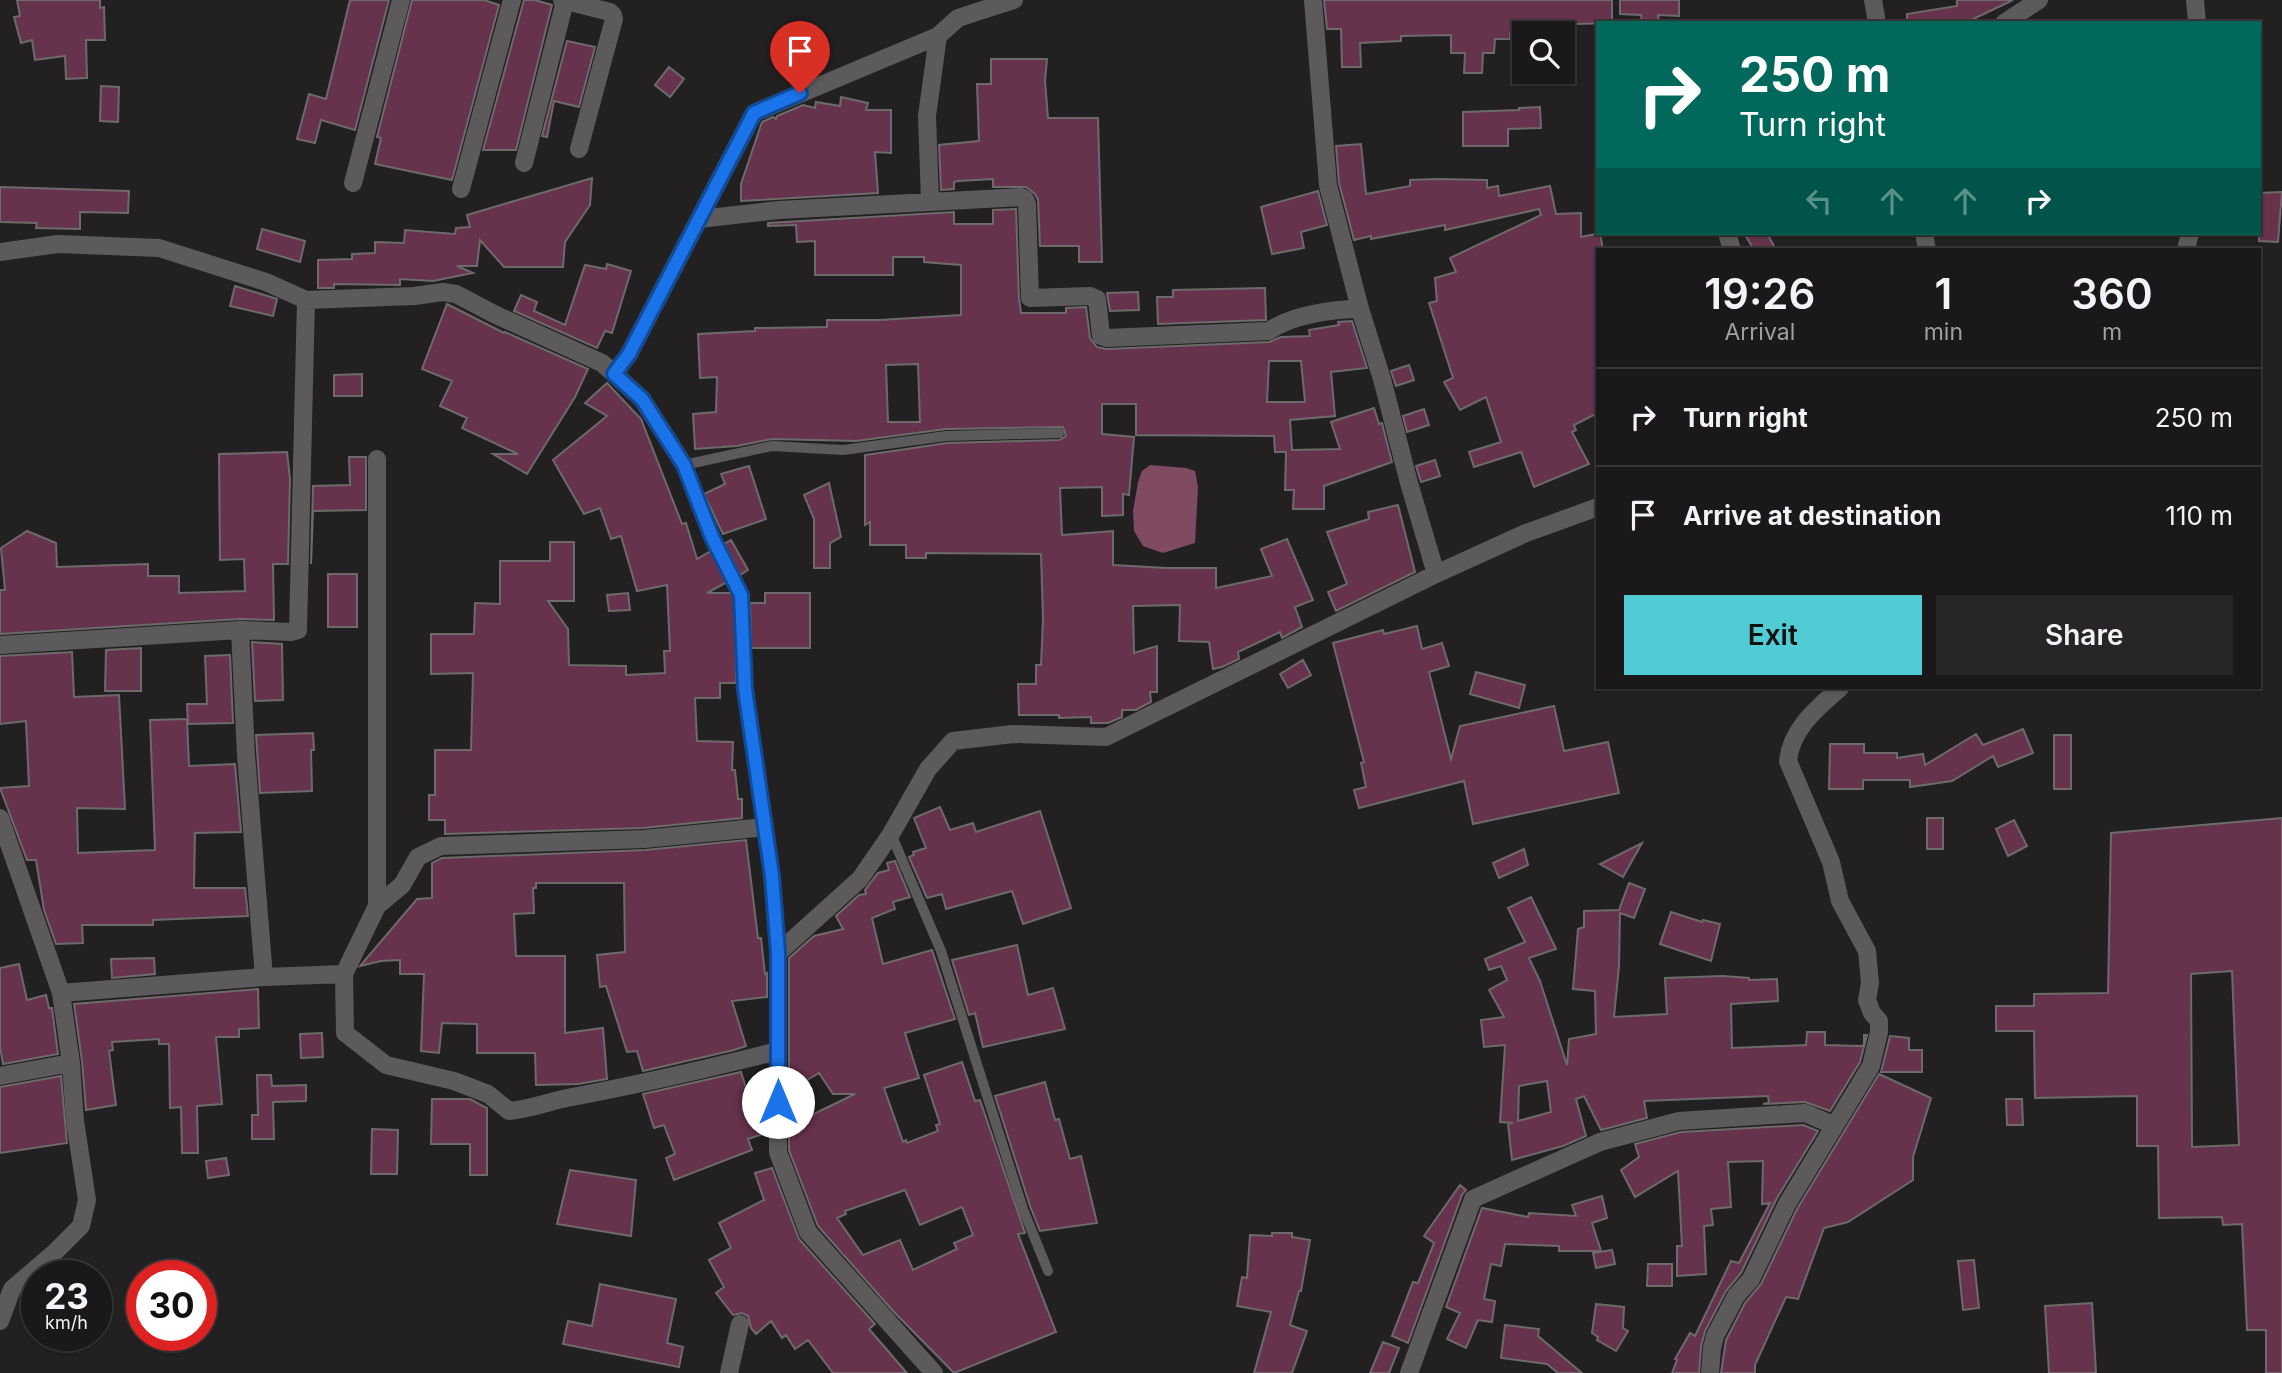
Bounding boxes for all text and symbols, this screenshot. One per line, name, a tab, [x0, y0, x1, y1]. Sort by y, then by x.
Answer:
pin	[770, 21, 830, 93]
map controls	[1512, 21, 1575, 84]
button: search	[1512, 21, 1575, 84]
icon: arrive	[781, 32, 819, 70]
text: 250 m	[1739, 45, 1891, 104]
icon: right	[1624, 49, 1715, 140]
text: Turn right	[1739, 105, 1886, 144]
icon: left	[1800, 182, 1838, 220]
icon: ahead	[1873, 182, 1911, 220]
icon: ahead	[1946, 182, 1984, 220]
icon: right	[2019, 182, 2057, 220]
text: 19:26	[1704, 268, 1815, 319]
text: 1	[1934, 268, 1952, 319]
text: 360	[2071, 268, 2153, 319]
text: Arrival	[1724, 318, 1795, 346]
text: min	[1924, 318, 1963, 346]
text: m	[2102, 318, 2122, 346]
icon: right	[1624, 398, 1662, 436]
text: Turn right	[1683, 402, 1808, 433]
text: 250 m	[2155, 402, 2233, 433]
icon: arrive	[1624, 496, 1662, 534]
text: Arrive at destination	[1683, 500, 1942, 531]
text: 110 m	[2165, 500, 2233, 531]
button: Exit	[1624, 595, 1922, 675]
button: Share	[1936, 595, 2233, 675]
position arrow	[741, 1065, 815, 1139]
speed limit sign: 30	[126, 1260, 217, 1351]
text: 23	[44, 1275, 89, 1317]
text: km/h	[45, 1312, 88, 1333]

